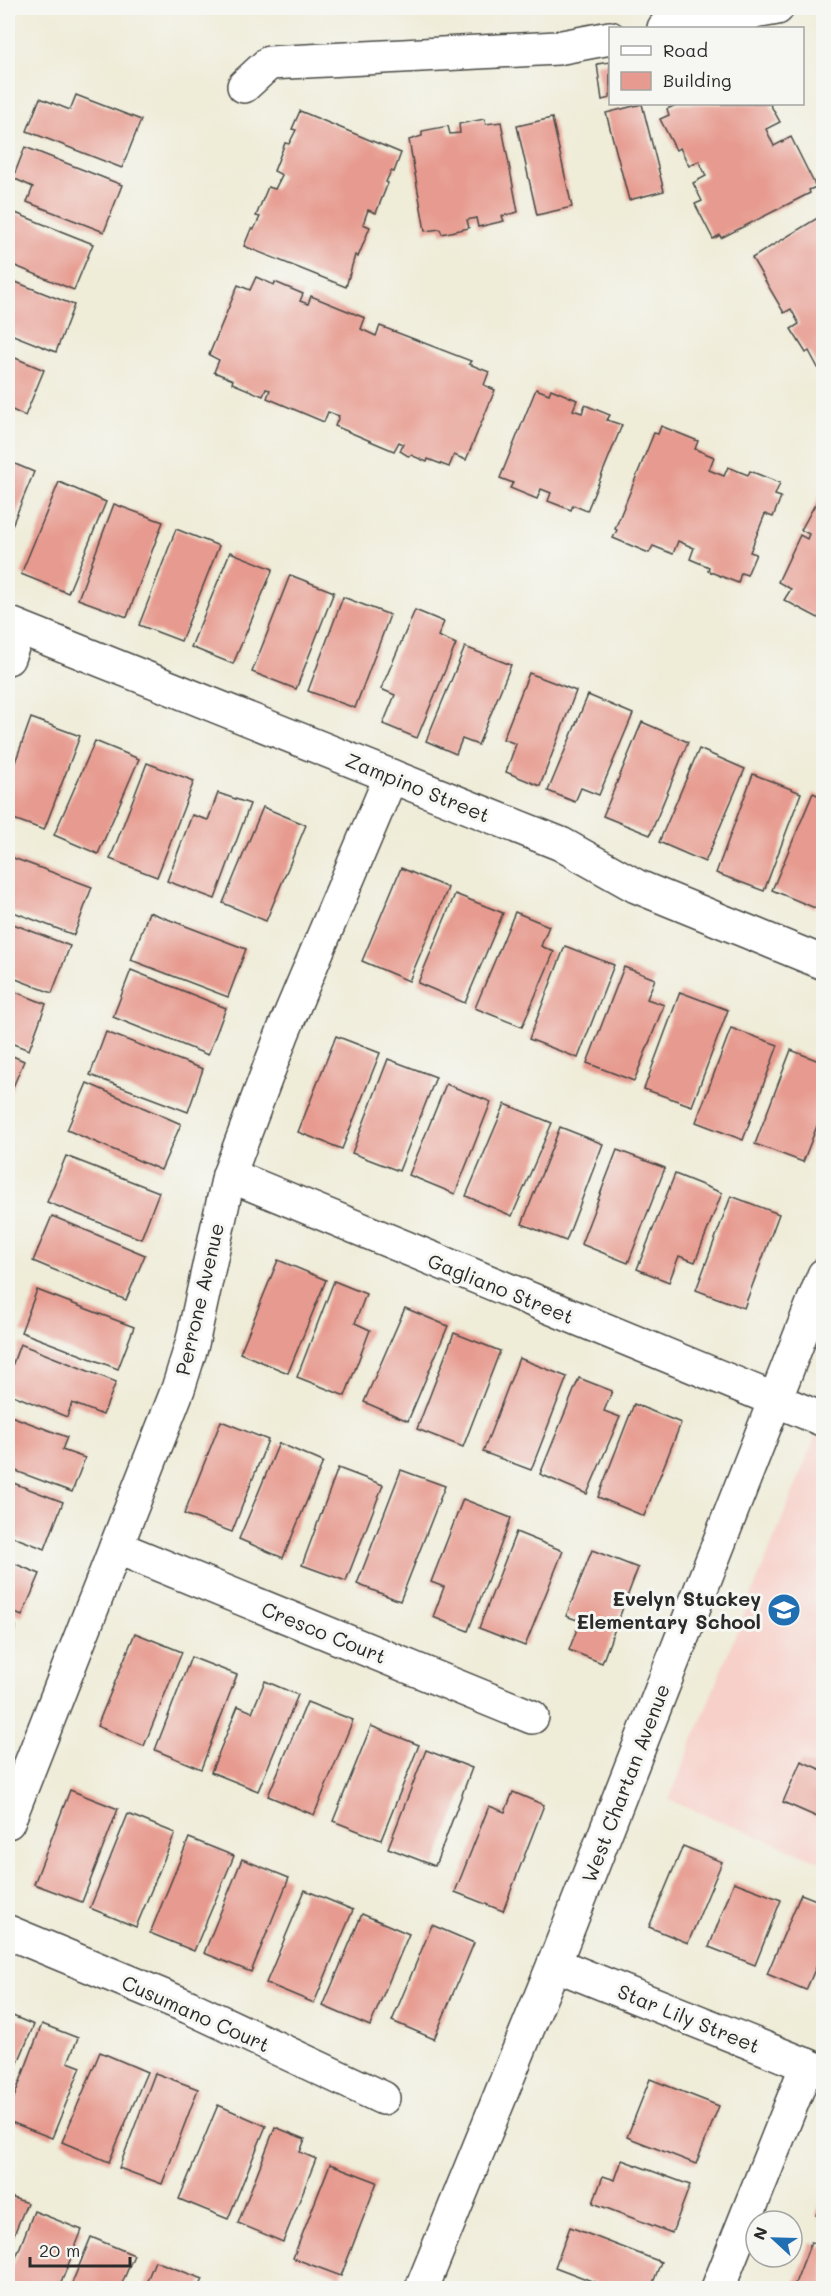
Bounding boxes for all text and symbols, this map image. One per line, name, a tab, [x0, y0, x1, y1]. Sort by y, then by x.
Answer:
legend	[609, 27, 804, 105]
text: Road	[663, 38, 708, 62]
text: Building	[663, 68, 731, 92]
street label: Zampino Street	[342, 746, 494, 828]
street label: Perrone Avenue	[169, 1220, 229, 1378]
street label: Gagliano Street	[424, 1247, 578, 1329]
place label: Evelyn Stuckey Elementary School	[576, 1585, 761, 1634]
school or university icon: Evelyn Stuckey Elementary School	[766, 1592, 802, 1628]
street label: Cresco Court	[258, 1595, 390, 1669]
street label: West Chartan Avenue	[575, 1680, 675, 1886]
street label: Cusumano Court	[118, 1969, 274, 2057]
street label: Star Lily Street	[614, 1978, 764, 2058]
north arrow	[744, 2209, 804, 2269]
text: N	[748, 2224, 772, 2243]
scale bar	[30, 2230, 130, 2268]
text: 20 m	[39, 2238, 80, 2262]

